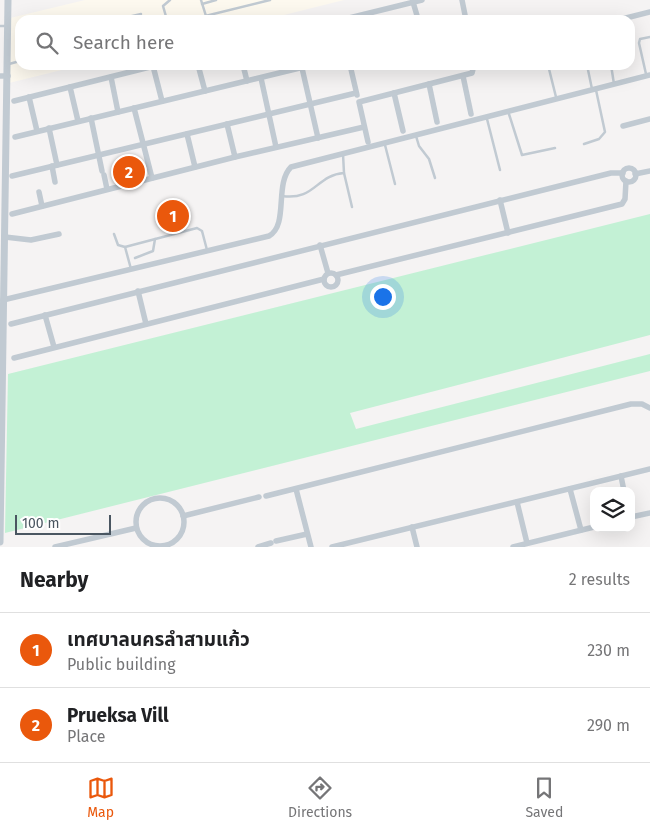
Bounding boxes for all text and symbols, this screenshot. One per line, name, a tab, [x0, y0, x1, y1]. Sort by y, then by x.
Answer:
search box	[15, 15, 635, 70]
icon: search	[33, 29, 61, 57]
text: Search here	[73, 31, 174, 54]
pin: 2	[113, 153, 145, 191]
pin: 1	[157, 197, 189, 235]
your location	[370, 284, 396, 310]
map controls	[590, 487, 635, 532]
button: layers	[590, 487, 635, 532]
scale bar	[15, 512, 111, 535]
text: 100 m	[22, 515, 59, 532]
text: Nearby	[20, 567, 88, 593]
text: 2 results	[569, 570, 630, 589]
text: เทศบาลนครลำสามแก้ว	[67, 628, 250, 651]
text: 1	[32, 641, 40, 660]
text: 230 m	[587, 641, 630, 660]
text: Public building	[67, 655, 175, 674]
text: Prueksa Vill	[67, 704, 169, 727]
text: 2	[32, 716, 40, 735]
text: 290 m	[587, 716, 630, 735]
text: Place	[67, 727, 106, 746]
tab: Map	[87, 774, 115, 821]
tab: Directions	[288, 774, 352, 821]
tab: Saved	[525, 774, 563, 821]

